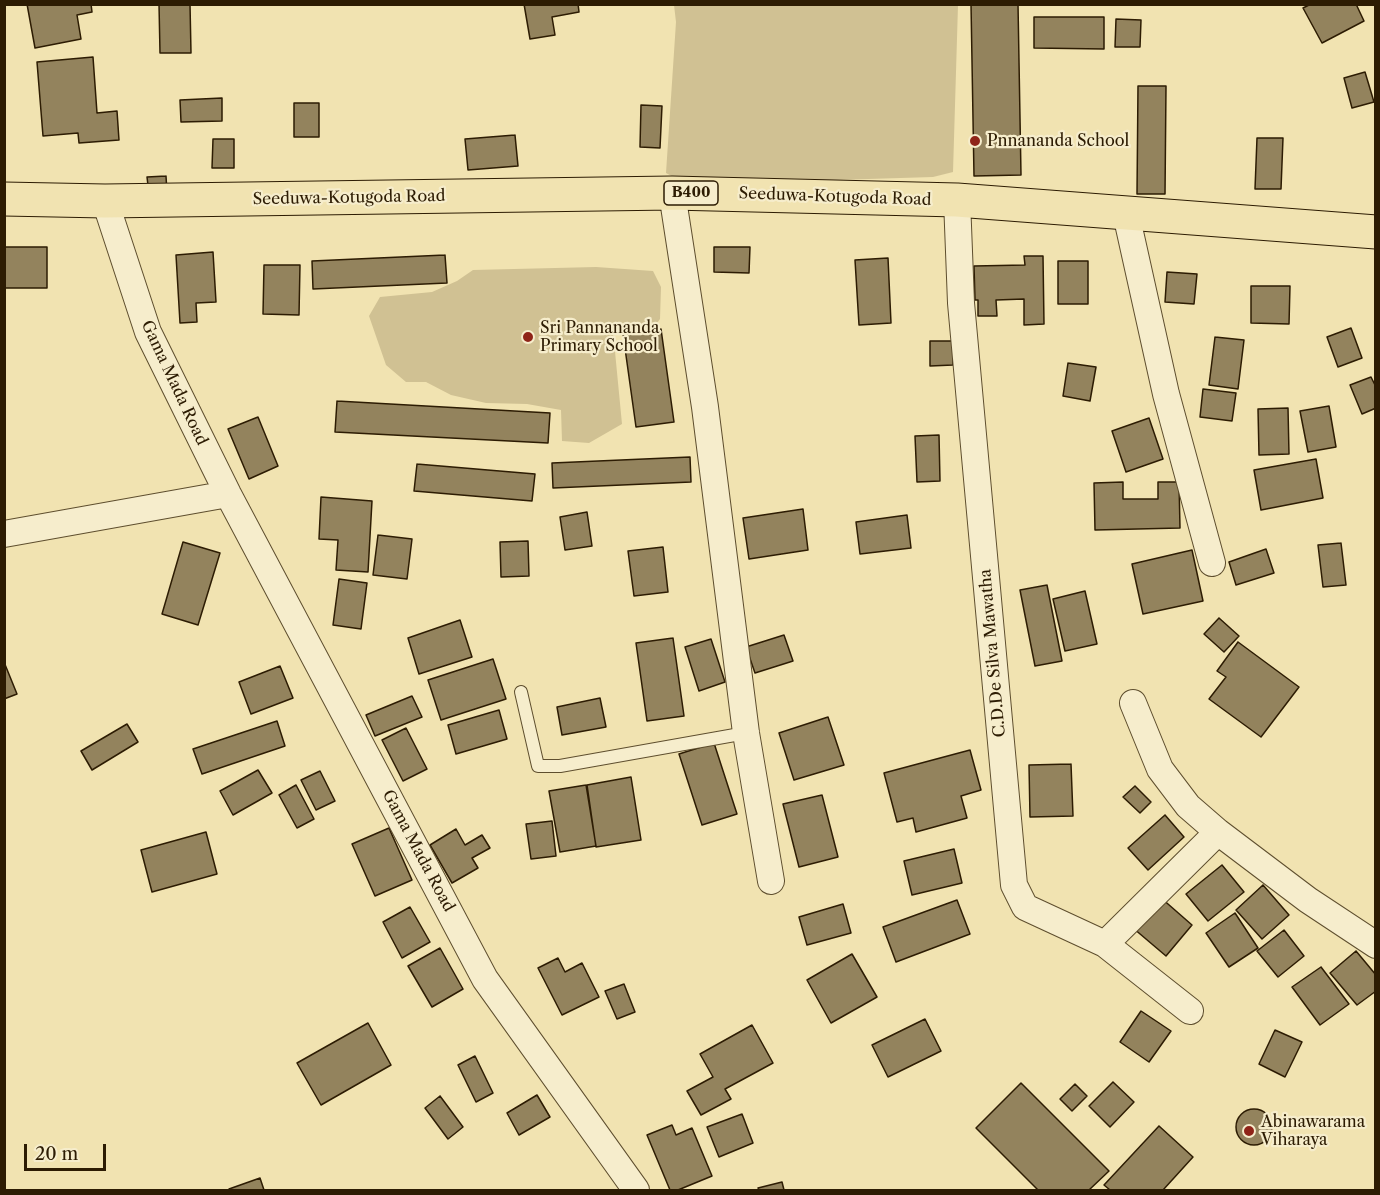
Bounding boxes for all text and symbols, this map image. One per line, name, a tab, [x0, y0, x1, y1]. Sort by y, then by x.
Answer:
place label: Pnnananda School	[987, 131, 1129, 151]
marker: Pnnananda School	[968, 134, 982, 148]
road number: B400	[664, 181, 718, 205]
street label: Seeduwa-Kotugoda Road	[738, 184, 932, 210]
street label: Seeduwa-Kotugoda Road	[252, 187, 446, 209]
street label: Gama Mada Road	[137, 318, 211, 448]
place label: Sri Pannananda Primary School	[540, 318, 659, 356]
marker: Sri Pannananda Primary School	[521, 330, 535, 344]
street label: C.D.De Silva Mawatha	[976, 568, 1010, 738]
street label: Gama Mada Road	[378, 787, 458, 915]
place label: Abinawarama Viharaya	[1261, 1112, 1365, 1150]
marker: Abinawarama Viharaya	[1242, 1124, 1256, 1138]
scale bar	[27, 1132, 110, 1170]
text: 20 m	[35, 1143, 78, 1165]

